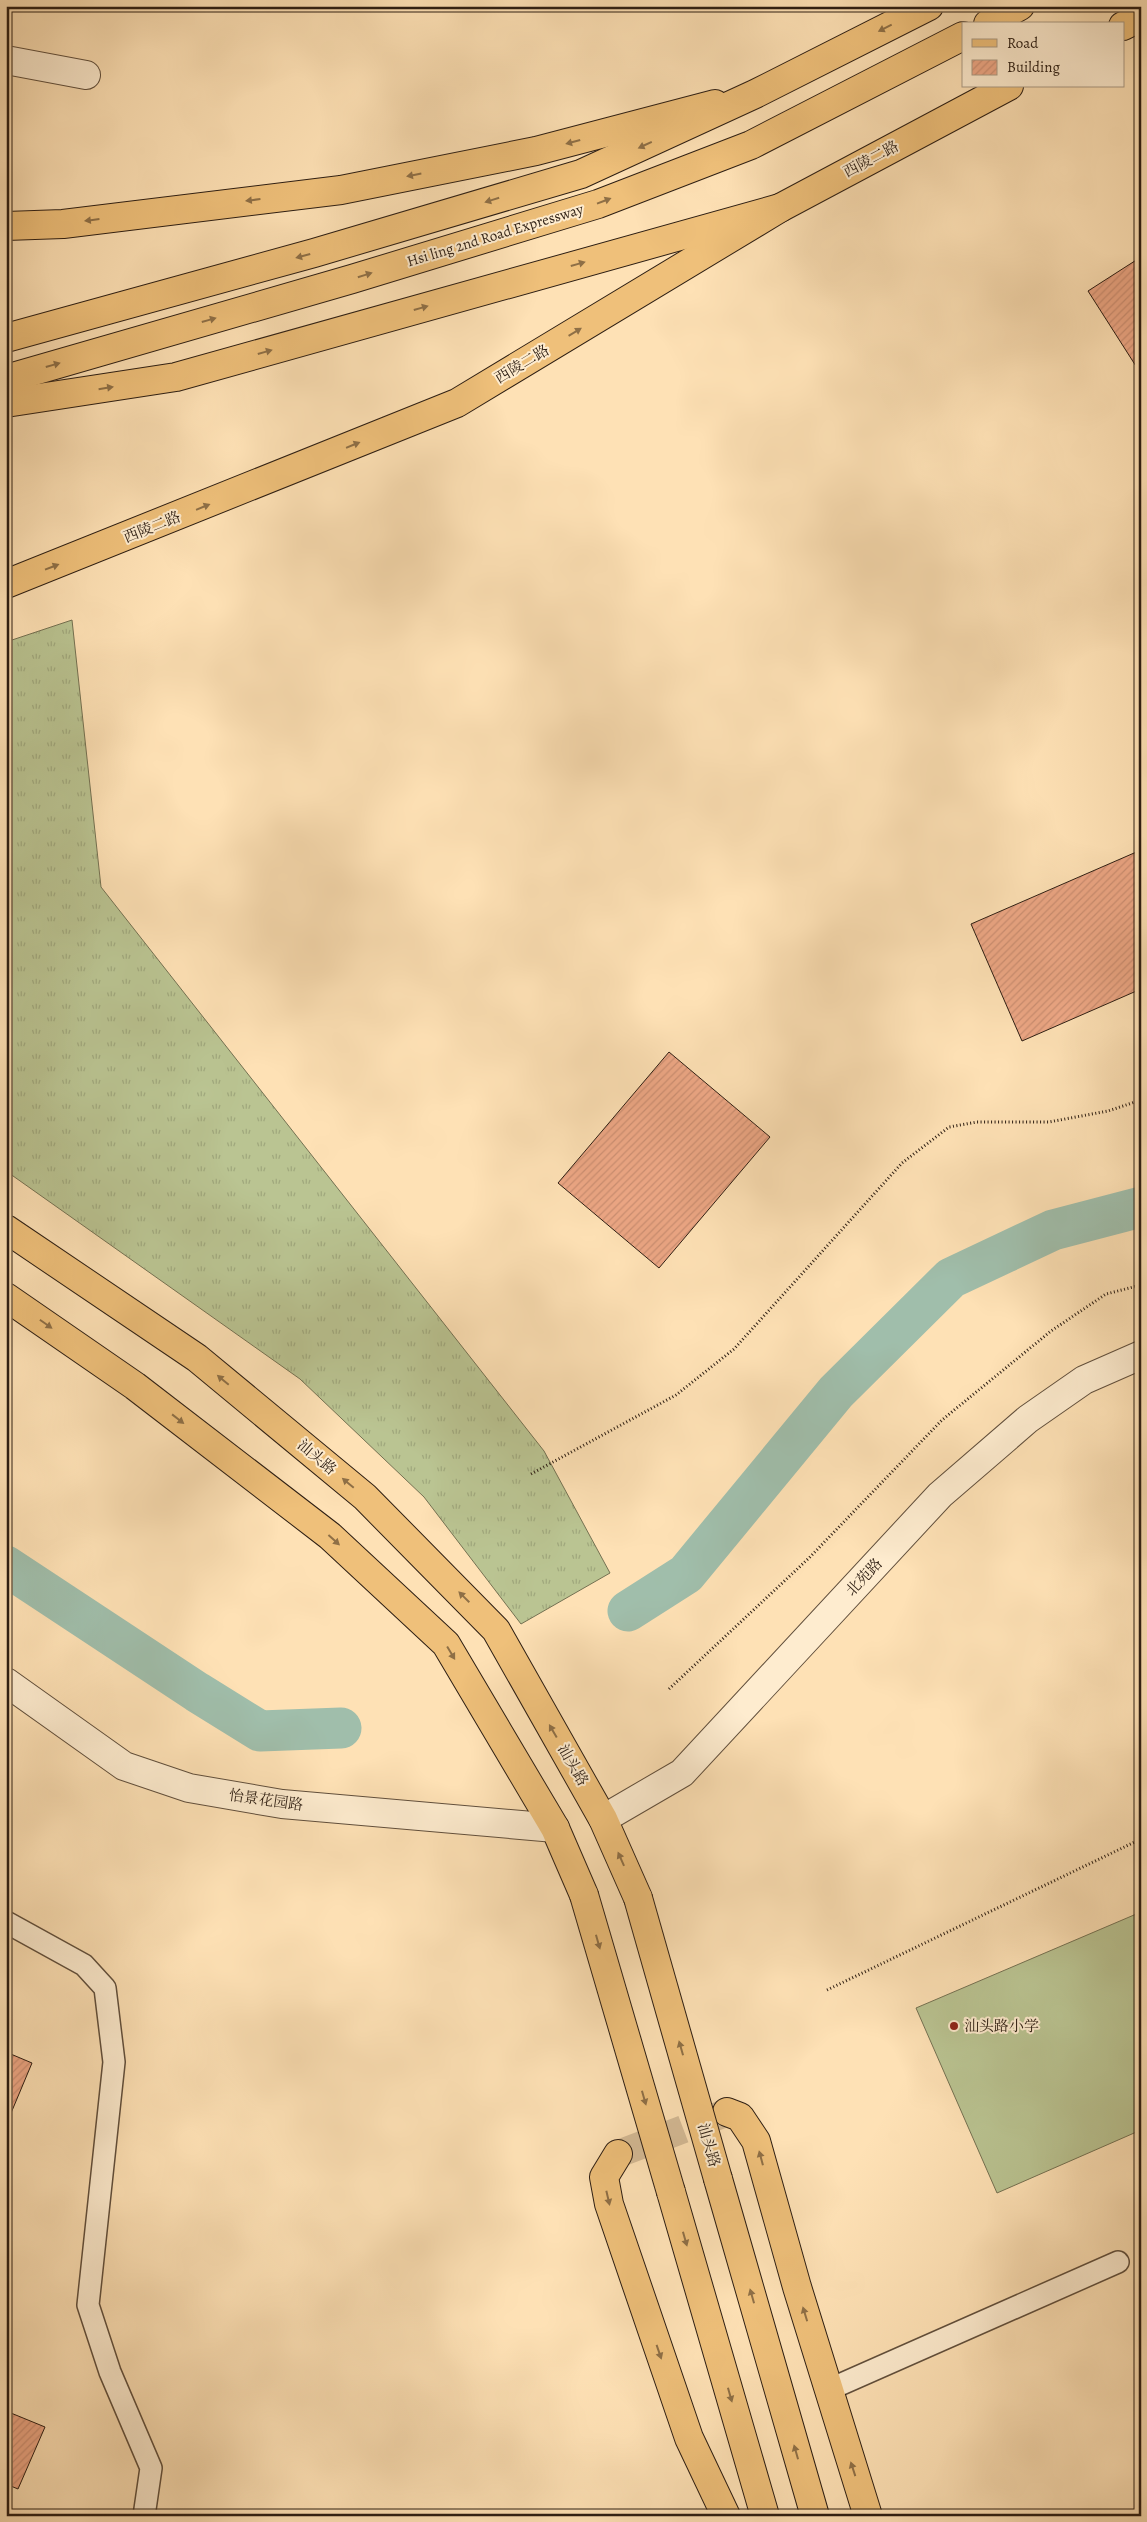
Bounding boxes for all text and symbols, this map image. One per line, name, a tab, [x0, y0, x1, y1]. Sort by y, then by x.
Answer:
legend	[962, 22, 1124, 88]
one-way arrow	[878, 24, 893, 32]
text: Road	[1007, 33, 1039, 53]
text: Building	[1007, 57, 1060, 77]
street label: 西陵二路	[840, 136, 902, 182]
one-way arrow	[565, 138, 580, 146]
one-way arrow	[638, 141, 652, 149]
one-way arrow	[405, 172, 421, 180]
one-way arrow	[245, 197, 261, 205]
one-way arrow	[485, 197, 500, 205]
one-way arrow	[597, 197, 611, 205]
street label: Hsi ling 2nd Road Expressway	[404, 199, 586, 271]
one-way arrow	[84, 216, 100, 224]
one-way arrow	[295, 253, 310, 261]
one-way arrow	[570, 260, 585, 268]
one-way arrow	[358, 270, 373, 278]
one-way arrow	[414, 304, 429, 312]
one-way arrow	[202, 316, 217, 324]
one-way arrow	[568, 327, 582, 336]
street label: 西陵二路	[491, 340, 553, 388]
one-way arrow	[257, 348, 272, 356]
one-way arrow	[46, 361, 61, 369]
one-way arrow	[99, 383, 115, 391]
one-way arrow	[346, 441, 360, 449]
one-way arrow	[196, 502, 210, 510]
street label: 西陵二路	[120, 506, 184, 548]
one-way arrow	[45, 563, 60, 571]
one-way arrow	[39, 1319, 53, 1329]
one-way arrow	[216, 1374, 229, 1385]
one-way arrow	[171, 1414, 184, 1425]
street label: 汕头路	[293, 1435, 341, 1479]
one-way arrow	[342, 1478, 354, 1489]
one-way arrow	[328, 1534, 340, 1546]
street label: 北苑路	[841, 1554, 887, 1600]
one-way arrow	[458, 1591, 470, 1603]
one-way arrow	[447, 1646, 456, 1659]
one-way arrow	[549, 1725, 558, 1738]
street label: 汕头路	[553, 1741, 593, 1789]
street label: 怡景花园路	[227, 1785, 305, 1815]
one-way arrow	[617, 1851, 625, 1866]
one-way arrow	[595, 1935, 603, 1950]
place label: 汕头路小学	[964, 2016, 1039, 2036]
marker: 汕头路小学	[948, 2020, 960, 2032]
one-way arrow	[677, 2040, 685, 2055]
one-way arrow	[640, 2091, 648, 2106]
street label: 汕头路	[693, 2121, 725, 2169]
one-way arrow	[757, 2150, 765, 2165]
one-way arrow	[604, 2191, 612, 2206]
one-way arrow	[681, 2231, 689, 2246]
one-way arrow	[747, 2288, 755, 2303]
one-way arrow	[801, 2307, 808, 2322]
one-way arrow	[656, 2345, 664, 2360]
one-way arrow	[727, 2387, 735, 2402]
one-way arrow	[792, 2445, 800, 2460]
one-way arrow	[849, 2462, 857, 2477]

